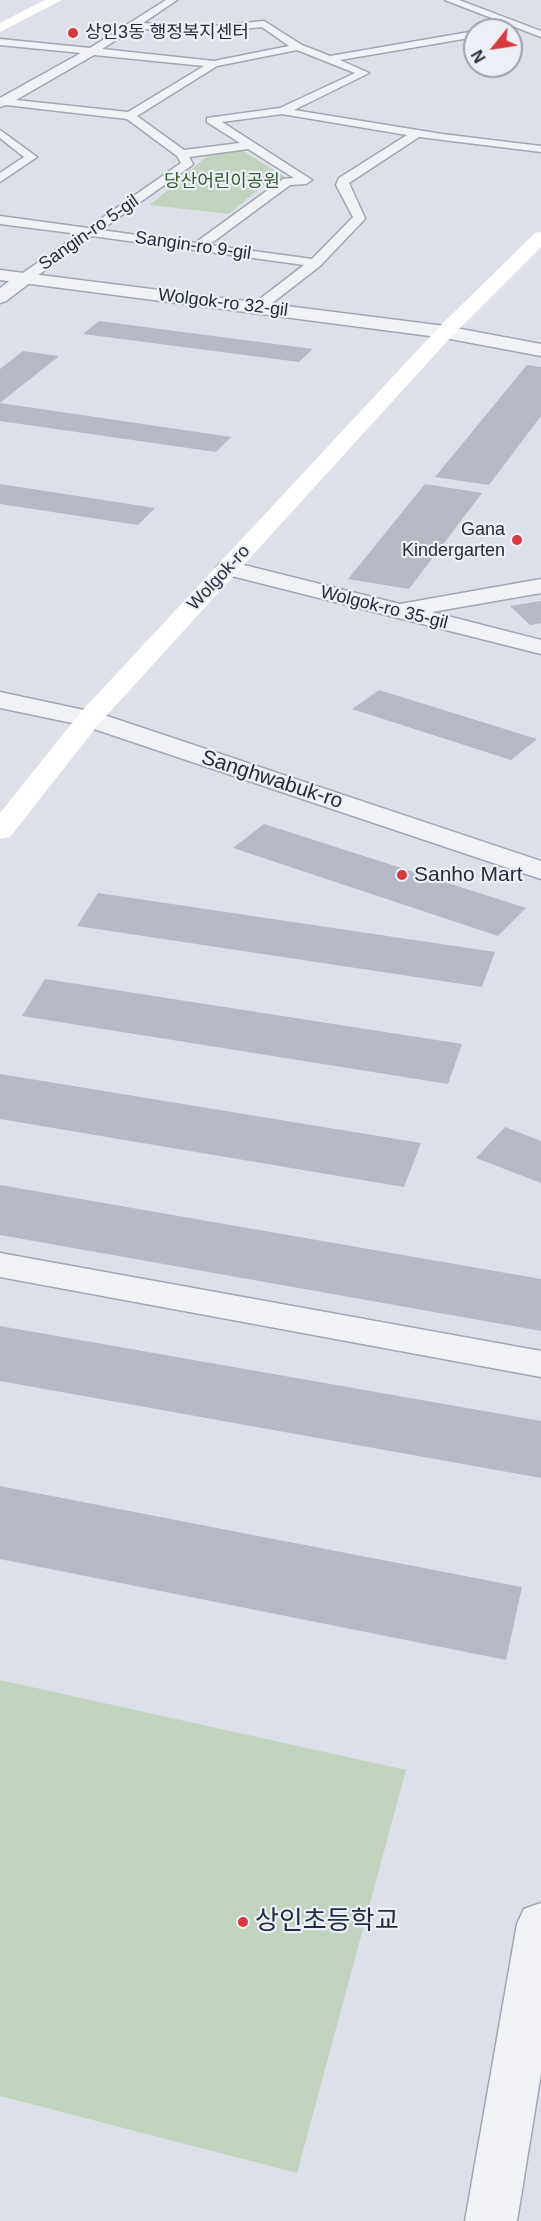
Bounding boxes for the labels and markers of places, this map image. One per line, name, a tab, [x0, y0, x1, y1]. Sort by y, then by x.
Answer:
place label: 상인3동 행정복지센터	[85, 22, 249, 44]
marker: 상인3동 행정복지센터	[66, 26, 80, 40]
place label: Gana Kindergarten	[402, 519, 505, 562]
marker: Gana Kindergarten	[510, 533, 524, 547]
place label: Sanho Mart	[414, 862, 523, 888]
marker: Sanho Mart	[395, 868, 409, 882]
place label: 상인초등학교	[255, 1906, 399, 1938]
marker: 상인초등학교	[236, 1915, 250, 1929]

